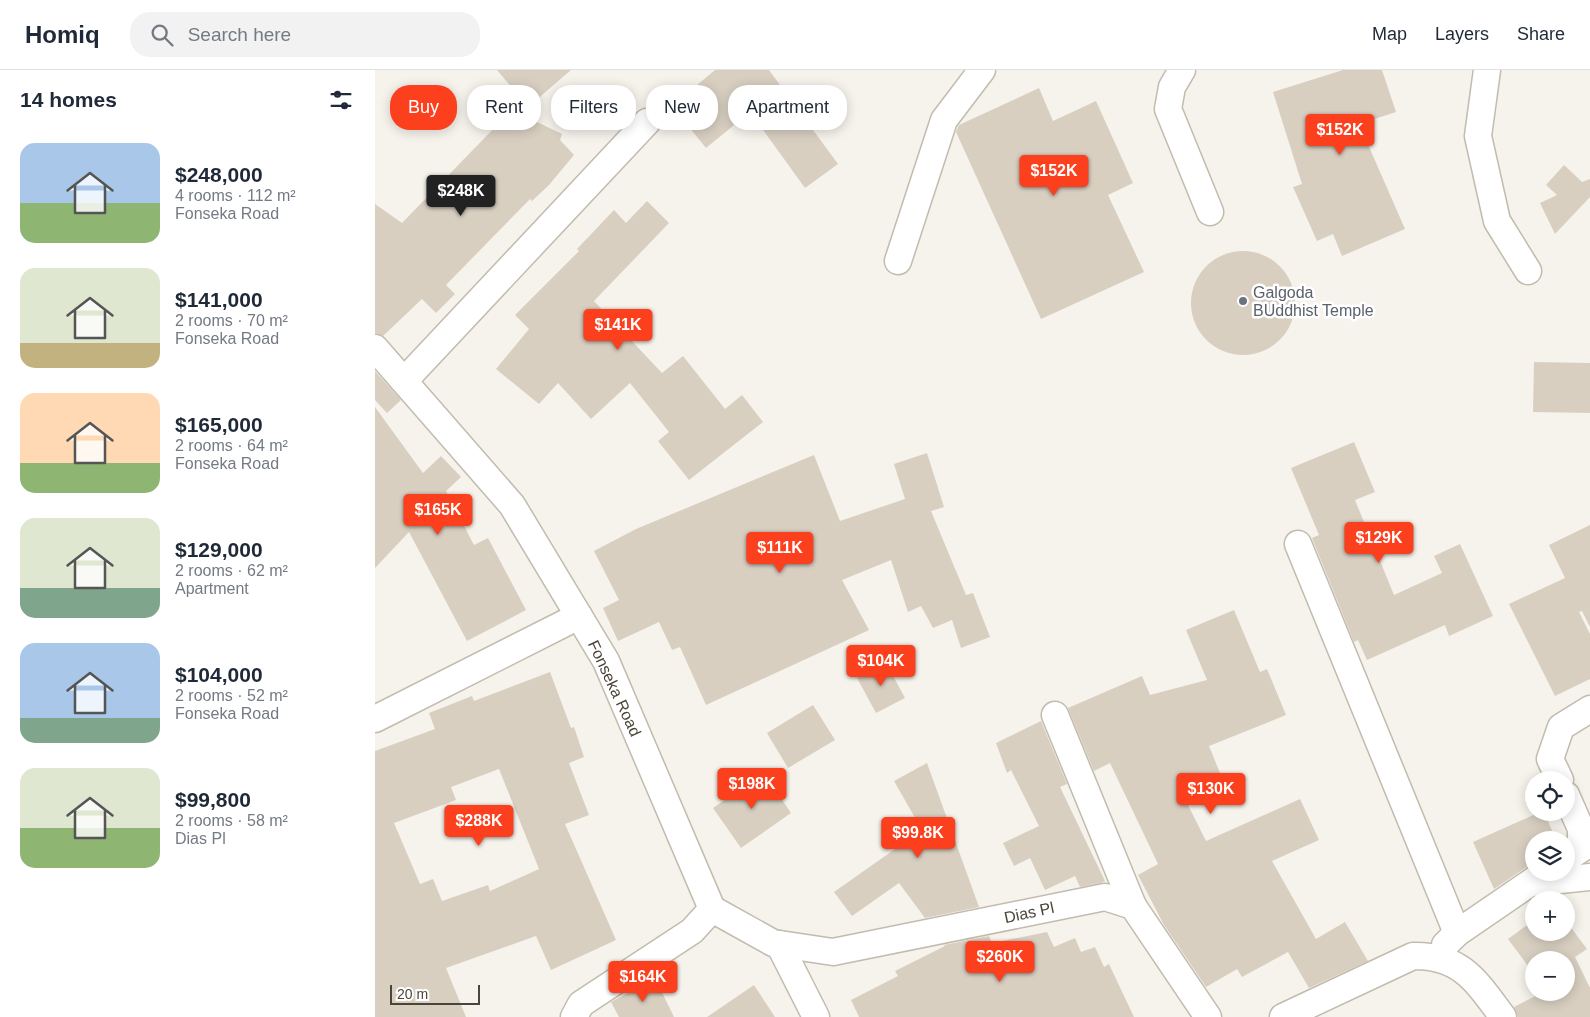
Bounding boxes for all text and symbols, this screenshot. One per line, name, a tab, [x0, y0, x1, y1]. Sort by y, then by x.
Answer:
search box	[130, 12, 480, 57]
text: Homiq	[25, 21, 100, 48]
icon: search	[148, 21, 176, 49]
text: Search here	[188, 24, 291, 45]
text: Map	[1372, 24, 1407, 44]
text: Layers	[1435, 24, 1489, 44]
text: Share	[1517, 24, 1565, 44]
chip: Buy	[390, 85, 457, 130]
chip: Rent	[467, 85, 541, 130]
chip: Filters	[551, 85, 636, 130]
chip: New	[646, 85, 718, 130]
chip: Apartment	[728, 85, 847, 130]
icon: filters	[327, 86, 355, 114]
text: 14 homes	[20, 88, 117, 111]
pin: $152K	[1305, 114, 1375, 156]
text: $152K	[1316, 121, 1364, 138]
pin: $152K	[1019, 154, 1089, 197]
text: $152K	[1030, 162, 1078, 179]
icon: home	[60, 163, 120, 223]
text: $248,000	[175, 163, 263, 186]
pin: $248K	[426, 174, 496, 217]
text: $248K	[437, 182, 485, 199]
text: 4 rooms · 112 m²	[175, 187, 296, 204]
text: Fonseka Road	[175, 205, 279, 222]
place label: Galgoda BUddhist Temple	[1253, 284, 1374, 319]
icon: home	[60, 288, 120, 348]
text: $141,000	[175, 288, 263, 311]
marker: Galgoda BUddhist Temple	[1237, 295, 1249, 307]
pin: $141K	[583, 308, 653, 351]
text: 2 rooms · 70 m²	[175, 312, 288, 329]
text: $141K	[594, 316, 642, 333]
text: Fonseka Road	[175, 330, 279, 347]
icon: home	[60, 413, 120, 473]
text: $165,000	[175, 413, 263, 436]
text: 2 rooms · 64 m²	[175, 437, 288, 454]
text: Fonseka Road	[175, 455, 279, 472]
pin: $165K	[403, 494, 473, 536]
text: $165K	[414, 501, 462, 518]
pin: $129K	[1344, 522, 1414, 564]
text: $129K	[1355, 529, 1403, 546]
pin: $111K	[745, 532, 815, 574]
icon: home	[60, 538, 120, 598]
text: $129,000	[175, 538, 263, 561]
text: $111K	[757, 539, 803, 556]
text: 2 rooms · 62 m²	[175, 562, 288, 579]
text: Apartment	[175, 580, 249, 597]
street label: Fonseka Road	[585, 637, 644, 739]
pin: $104K	[846, 644, 916, 687]
text: $104K	[857, 652, 905, 669]
icon: home	[60, 663, 120, 723]
text: $104,000	[175, 663, 263, 686]
text: 2 rooms · 52 m²	[175, 687, 288, 704]
text: Fonseka Road	[175, 705, 279, 722]
pin: $198K	[717, 768, 787, 810]
map controls	[1525, 771, 1575, 1001]
button: locate	[1525, 771, 1575, 821]
pin: $130K	[1176, 772, 1246, 815]
text: $198K	[728, 775, 776, 792]
text: $130K	[1187, 780, 1235, 797]
icon: home	[60, 788, 120, 848]
text: $99,800	[175, 788, 251, 811]
pin: $288K	[444, 804, 514, 847]
text: 2 rooms · 58 m²	[175, 812, 288, 829]
text: $288K	[455, 812, 503, 829]
pin: $99.8K	[877, 816, 959, 859]
text: $99.8K	[892, 824, 944, 841]
text: Dias Pl	[175, 830, 226, 847]
button: layers	[1525, 831, 1575, 881]
button: +	[1525, 891, 1575, 941]
street label: Dias Pl	[1003, 899, 1056, 926]
pin: $260K	[965, 940, 1035, 983]
text: $260K	[976, 948, 1024, 965]
button: −	[1525, 951, 1575, 1001]
pin: $164K	[608, 960, 678, 1003]
text: $164K	[619, 968, 667, 985]
scale bar	[390, 982, 480, 1005]
text: 20 m	[397, 986, 428, 1002]

